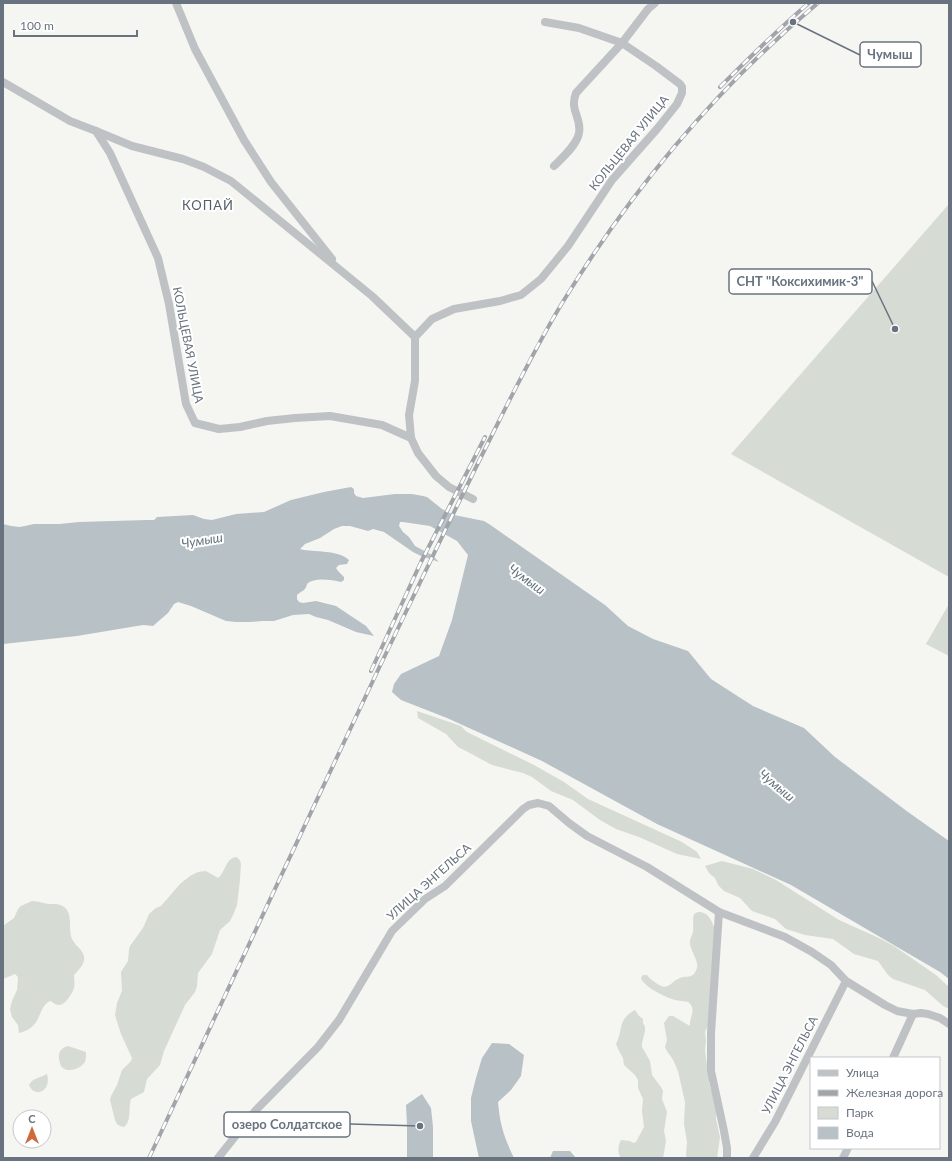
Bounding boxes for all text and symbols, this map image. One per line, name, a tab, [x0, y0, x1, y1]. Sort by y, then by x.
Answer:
scale bar	[14, 12, 137, 38]
text: 100 m	[20, 18, 54, 33]
callout: Чумыш	[860, 42, 921, 67]
text: Чумыш	[867, 46, 913, 62]
street label: КОЛЬЦЕВАЯ УЛИЦА	[586, 91, 672, 193]
district label: КОПАЙ	[182, 197, 234, 213]
callout: СНТ "Коксихимик-3"	[729, 269, 872, 294]
text: СНТ "Коксихимик-3"	[736, 273, 864, 289]
street label: КОЛЬЦЕВАЯ УЛИЦА	[170, 285, 207, 405]
water label: Чумыш	[180, 529, 224, 551]
water label: Чумыш	[505, 560, 549, 598]
water label: Чумыш	[756, 765, 798, 805]
street label: УЛИЦА ЭНГЕЛЬСА	[384, 839, 474, 923]
street label: УЛИЦА ЭНГЕЛЬСА	[758, 1012, 821, 1116]
legend	[810, 1057, 940, 1149]
text: Улица	[846, 1065, 879, 1080]
text: Железная дорога	[846, 1085, 943, 1100]
text: Парк	[846, 1105, 874, 1120]
north arrow	[12, 1109, 52, 1149]
text: С	[28, 1112, 36, 1125]
callout: озеро Солдатское	[224, 1112, 350, 1137]
text: озеро Солдатское	[232, 1116, 342, 1132]
text: Вода	[846, 1125, 874, 1140]

